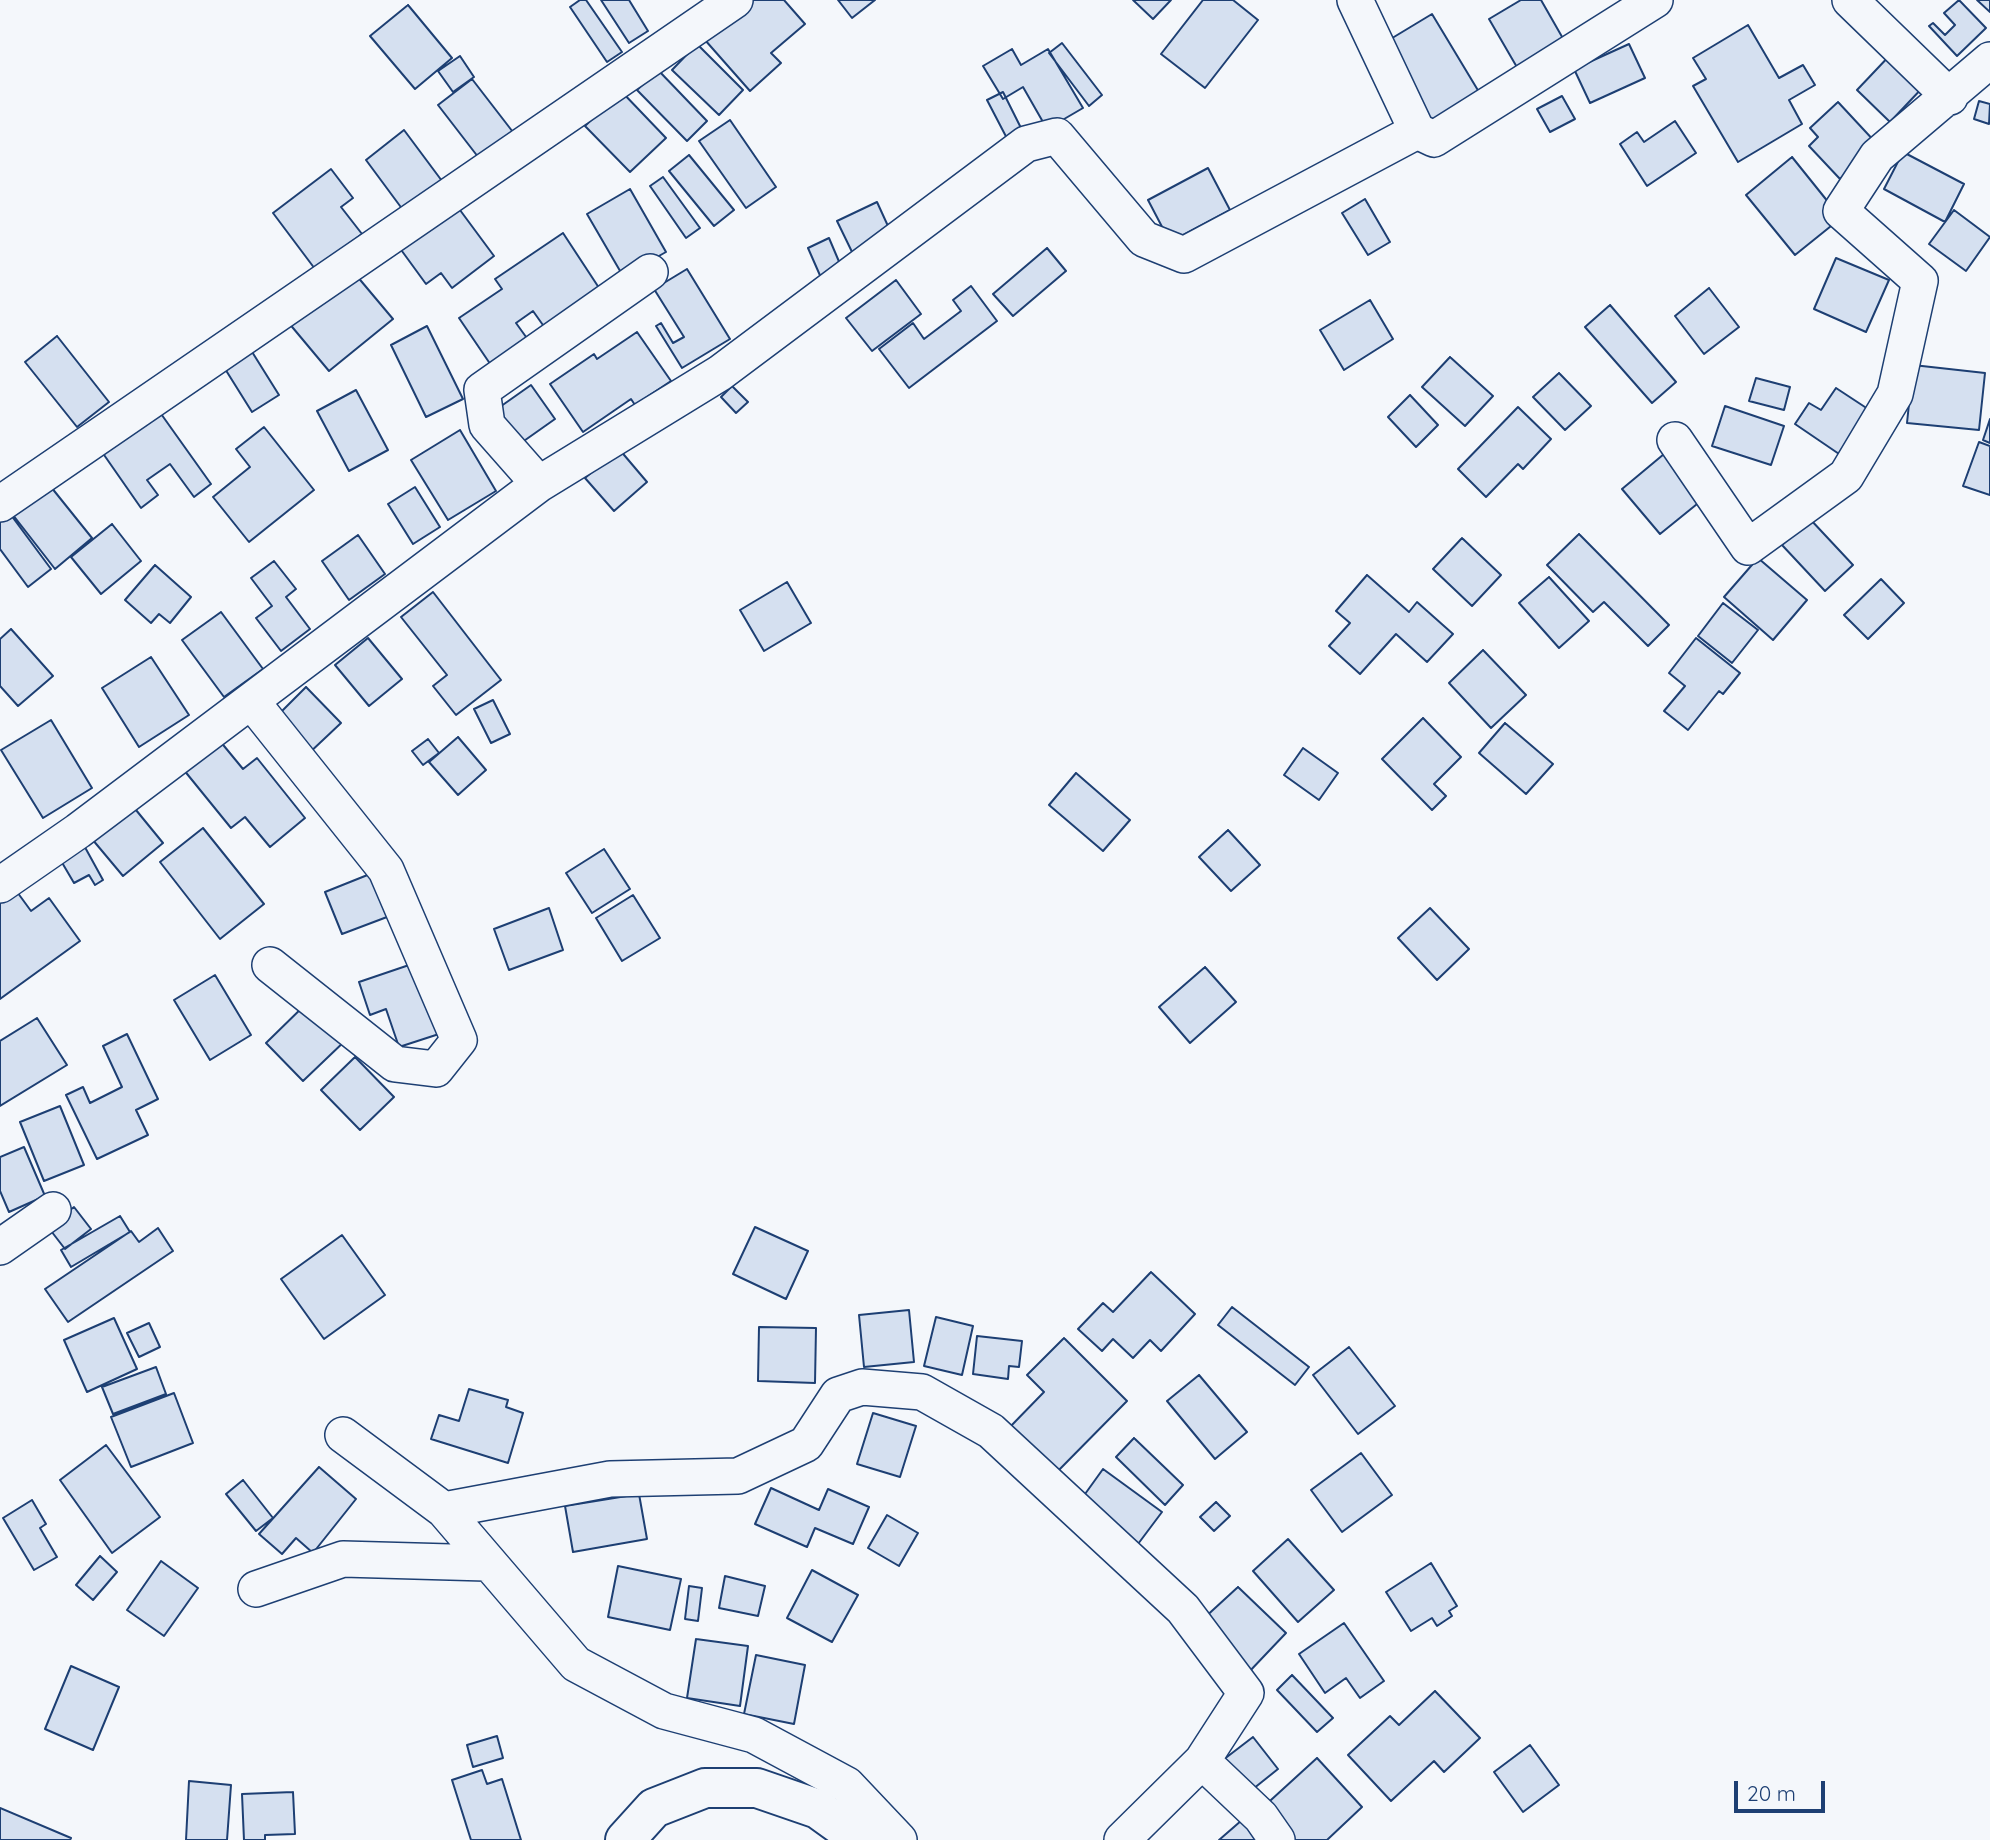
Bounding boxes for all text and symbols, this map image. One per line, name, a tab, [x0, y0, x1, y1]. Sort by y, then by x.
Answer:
scale bar	[1738, 1766, 1829, 1810]
text: 20 m	[1747, 1780, 1796, 1806]

